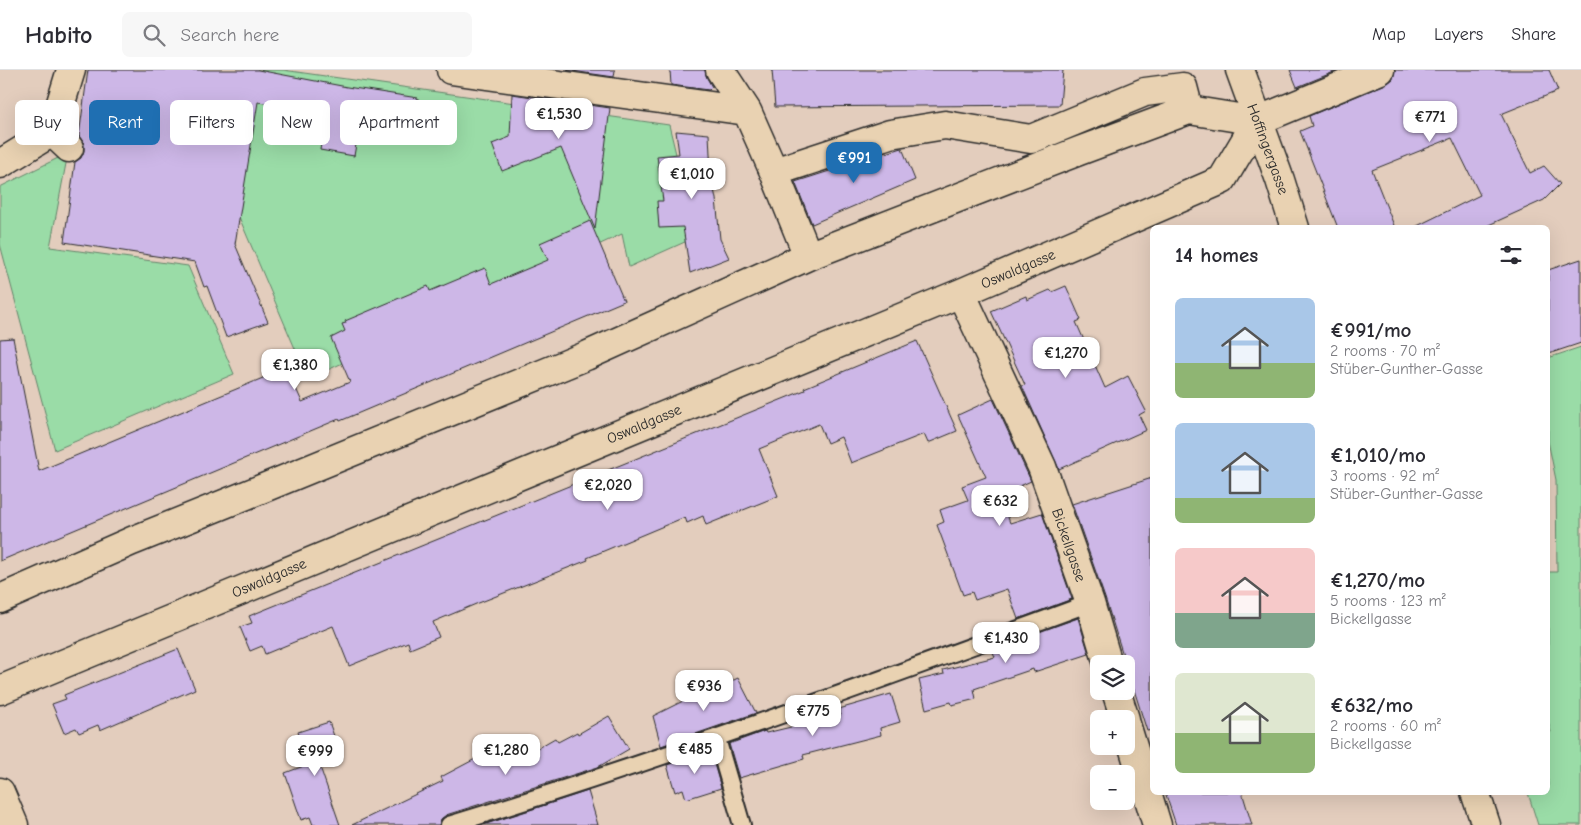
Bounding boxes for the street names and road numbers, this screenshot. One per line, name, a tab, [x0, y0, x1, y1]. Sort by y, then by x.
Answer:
street label: Hoffingergasse	[1243, 101, 1293, 197]
street label: Oswaldgasse	[978, 245, 1058, 293]
street label: Oswaldgasse	[604, 400, 684, 448]
street label: Bickellgasse	[1048, 506, 1090, 585]
street label: Oswaldgasse	[229, 554, 309, 602]

